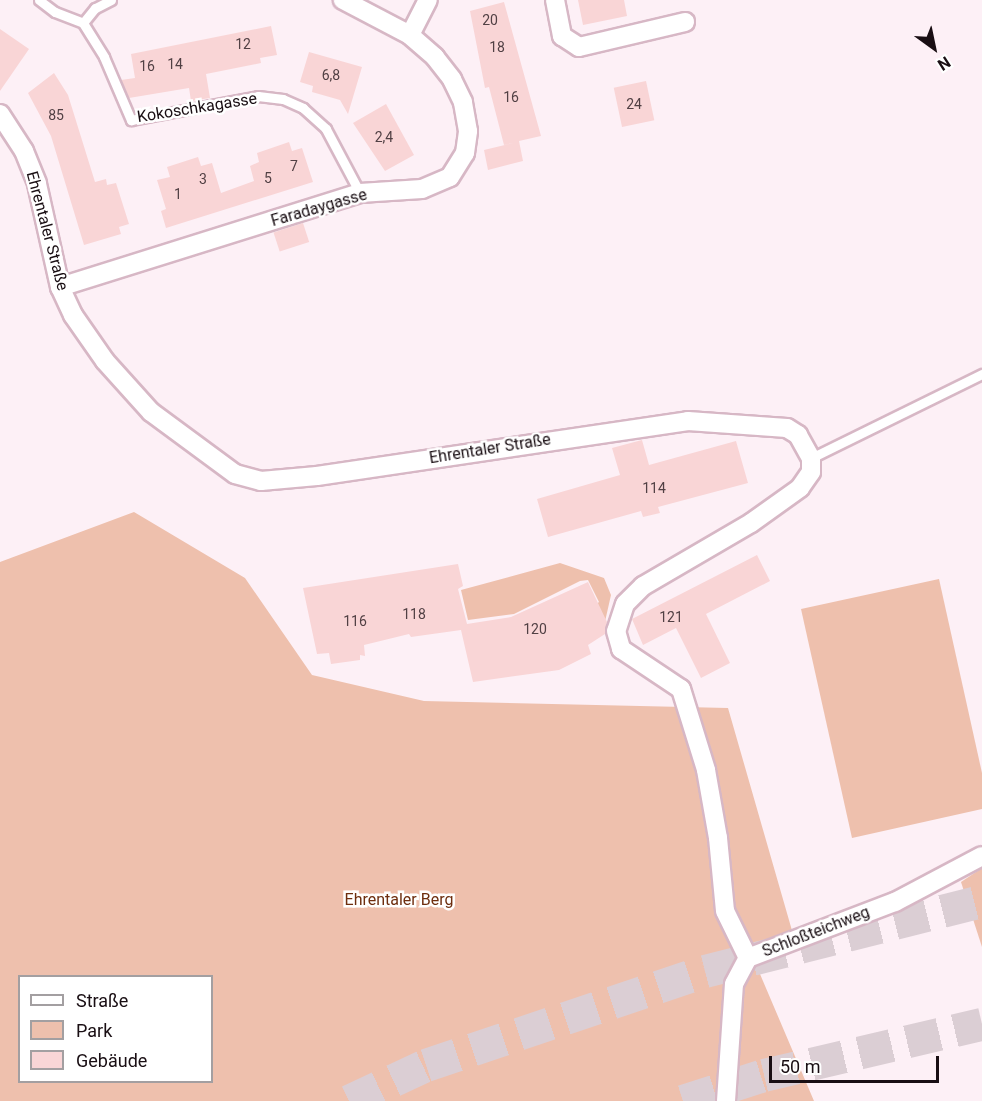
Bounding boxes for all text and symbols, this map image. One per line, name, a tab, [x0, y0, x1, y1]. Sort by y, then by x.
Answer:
house number: 20	[482, 12, 498, 28]
north arrow	[904, 18, 964, 78]
house number: 12	[235, 36, 251, 52]
house number: 18	[489, 39, 505, 55]
text: N	[934, 52, 954, 75]
house number: 14	[167, 56, 183, 72]
house number: 16	[139, 58, 155, 74]
house number: 6,8	[322, 67, 340, 83]
street label: Kokoschkagasse	[136, 89, 258, 127]
house number: 16	[503, 89, 519, 105]
house number: 24	[626, 96, 642, 112]
house number: 85	[48, 107, 64, 123]
house number: 2,4	[375, 129, 393, 145]
house number: 7	[290, 158, 298, 174]
street label: Ehrentaler Straße	[22, 169, 72, 293]
house number: 5	[264, 170, 272, 186]
house number: 3	[199, 171, 207, 187]
street label: Faradaygasse	[269, 185, 369, 231]
house number: 1	[174, 186, 182, 202]
street label: Ehrentaler Straße	[428, 430, 552, 468]
house number: 114	[642, 480, 666, 496]
house number: 118	[402, 606, 426, 622]
house number: 121	[659, 609, 683, 625]
house number: 116	[343, 613, 367, 629]
house number: 120	[523, 621, 547, 637]
park label: Ehrentaler Berg	[345, 890, 453, 910]
street label: Schloßteichweg	[760, 903, 872, 961]
legend	[18, 975, 213, 1083]
text: Straße	[76, 990, 128, 1011]
text: Park	[76, 1020, 112, 1041]
scale bar	[772, 1044, 942, 1082]
text: Gebäude	[76, 1050, 147, 1071]
text: 50 m	[780, 1056, 820, 1077]

